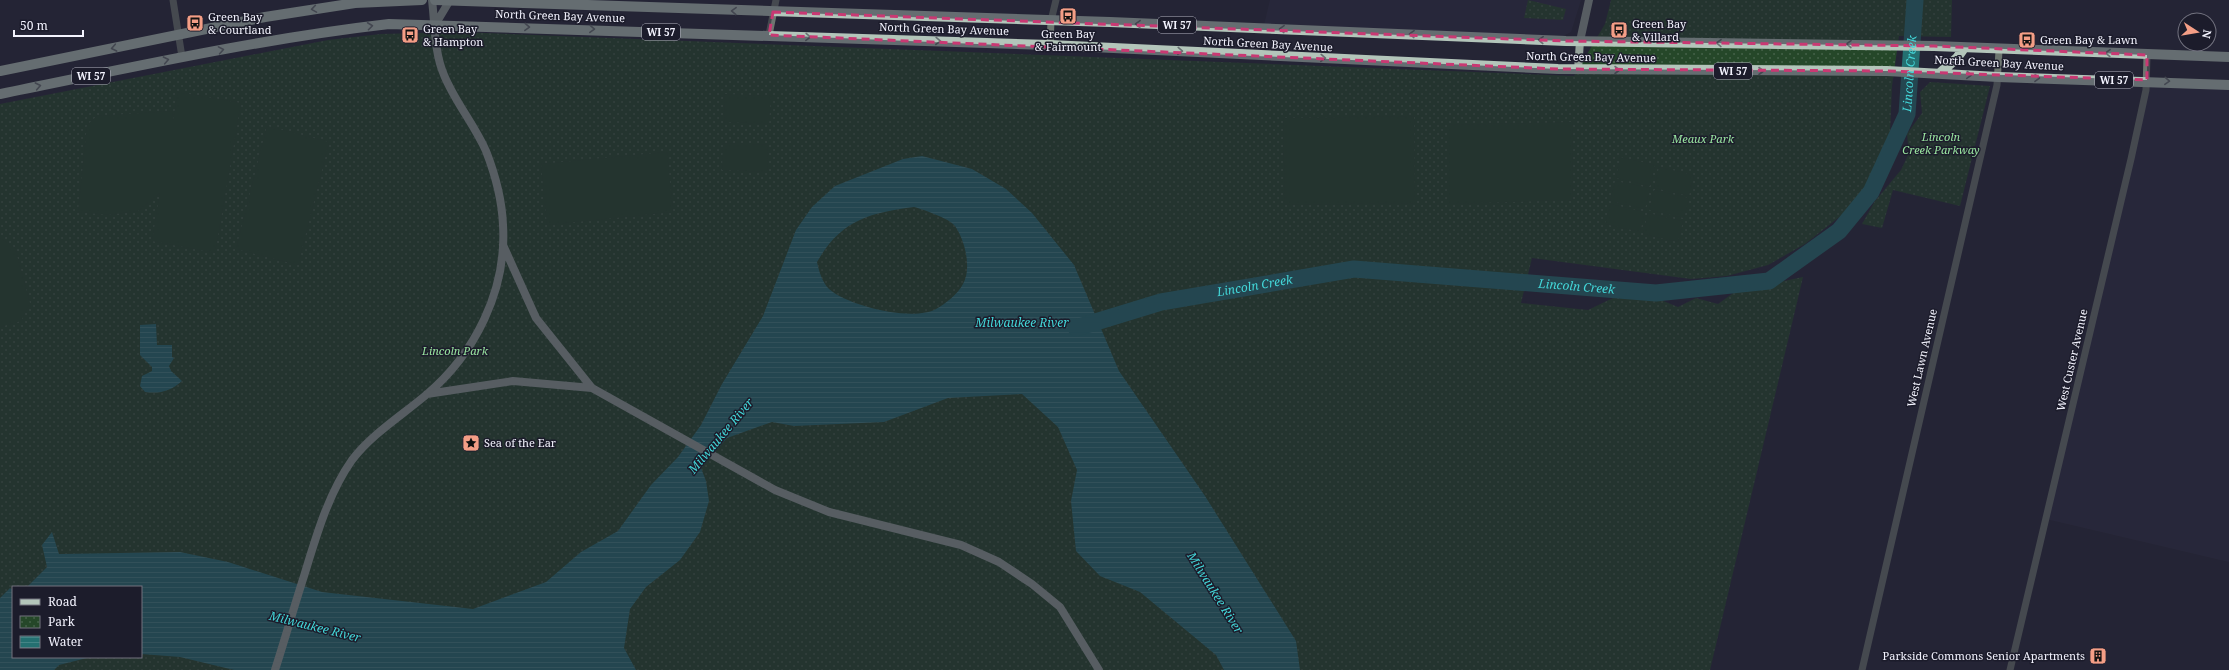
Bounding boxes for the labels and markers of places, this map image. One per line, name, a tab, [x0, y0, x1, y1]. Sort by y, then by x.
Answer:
bus stop icon: Green Bay & Fairmount	[1058, 6, 1078, 26]
place label: Green Bay & Courtland	[208, 9, 272, 37]
bus stop icon: Green Bay & Courtland	[185, 13, 205, 33]
place label: Green Bay & Villard	[1632, 16, 1687, 44]
bus stop icon: Green Bay & Villard	[1609, 20, 1629, 40]
place label: Green Bay & Hampton	[423, 21, 483, 49]
bus stop icon: Green Bay & Hampton	[400, 25, 420, 45]
place label: Green Bay & Fairmount	[1035, 26, 1101, 54]
bus stop icon: Green Bay & Lawn	[2017, 30, 2037, 50]
place label: Green Bay & Lawn	[2040, 32, 2138, 47]
place icon: Sea of the Ear	[461, 433, 481, 453]
place label: Sea of the Ear	[484, 435, 557, 450]
building icon: Parkside Commons Senior Apartments	[2088, 646, 2108, 666]
place label: Parkside Commons Senior Apartments	[1883, 648, 2085, 663]

